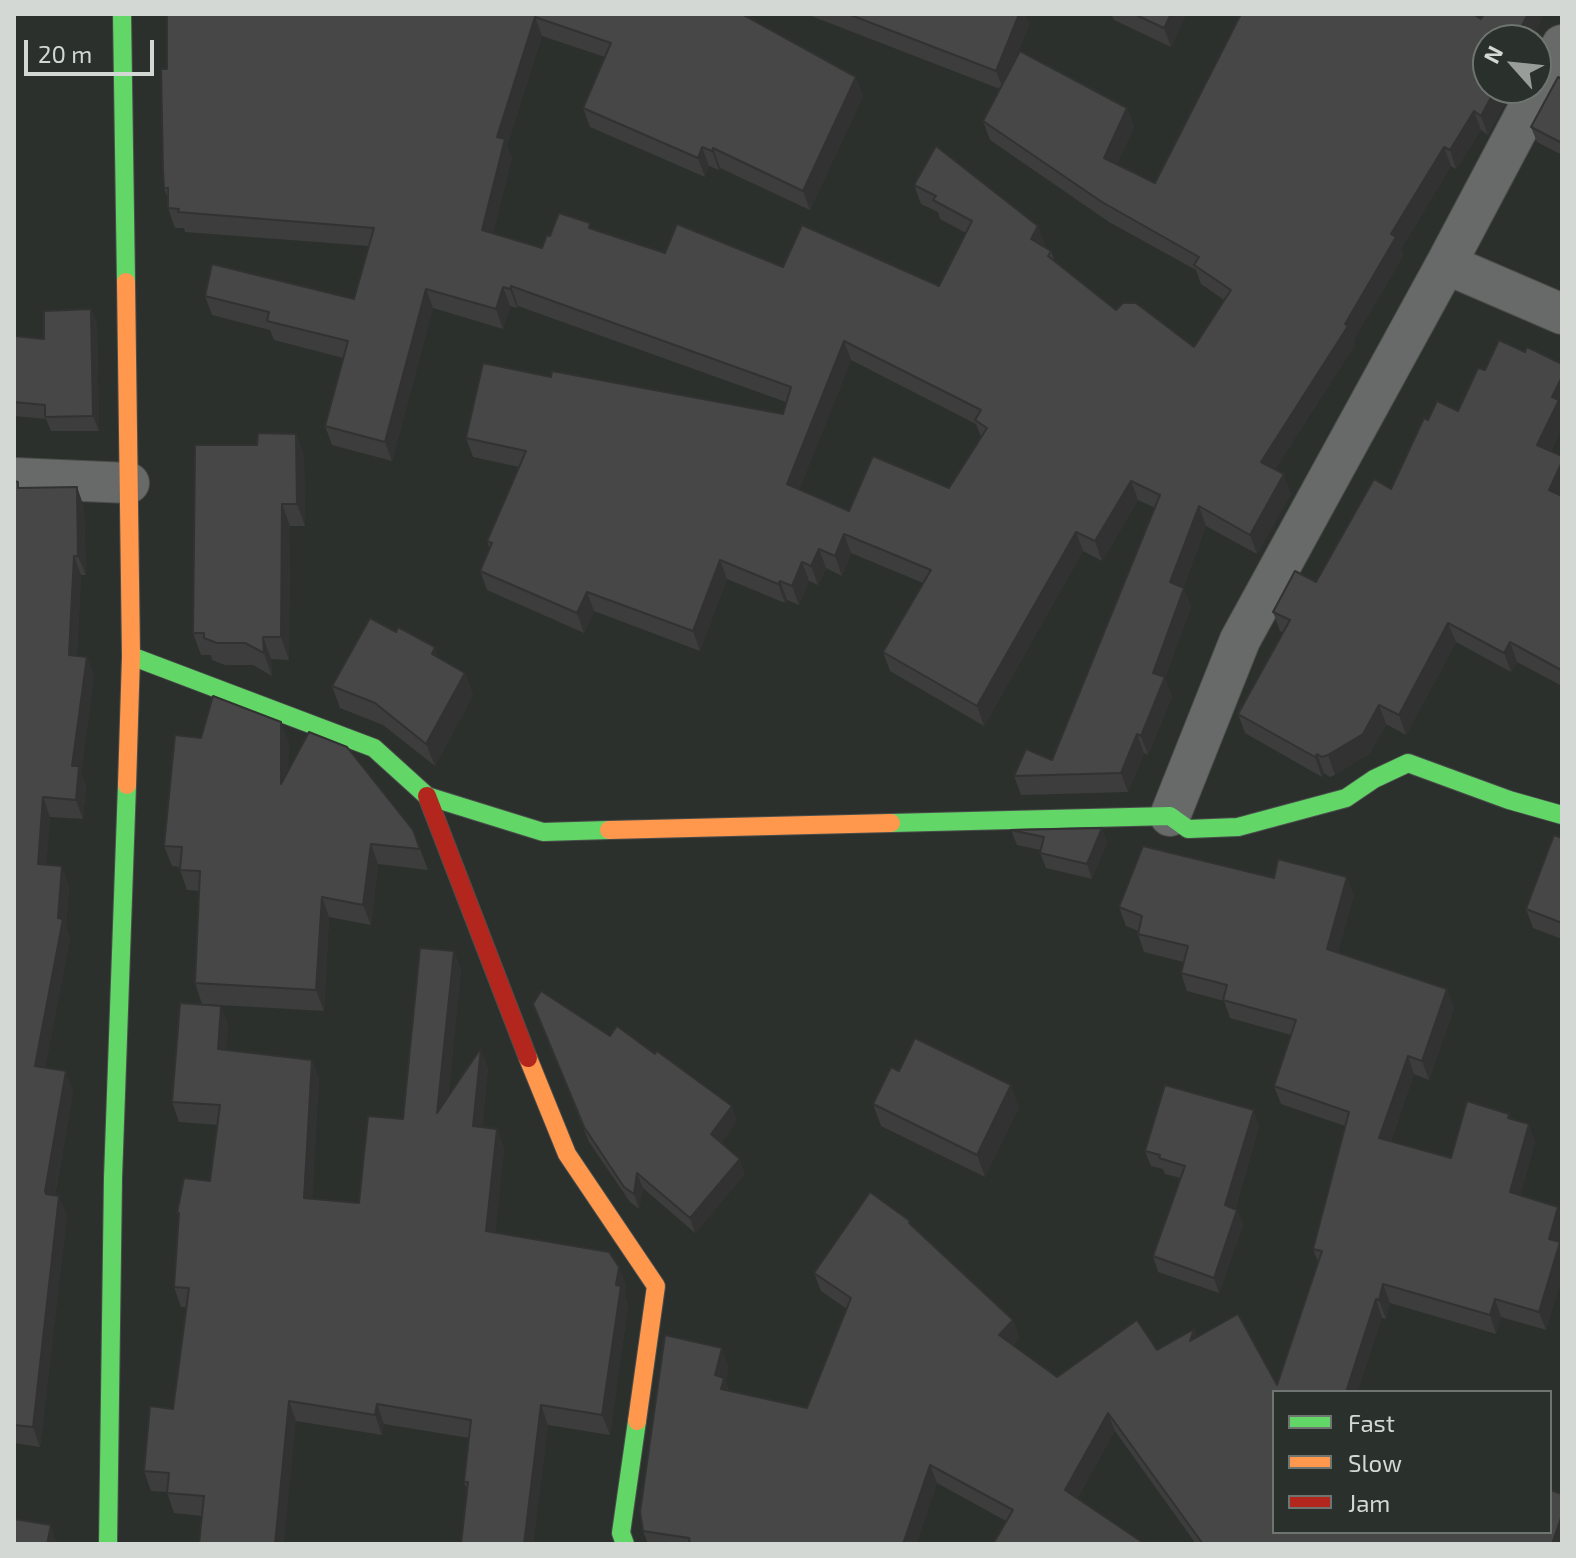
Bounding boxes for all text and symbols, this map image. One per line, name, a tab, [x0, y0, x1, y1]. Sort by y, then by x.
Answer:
scale bar	[28, 24, 158, 74]
north arrow	[1472, 24, 1552, 104]
text: 20 m	[38, 39, 92, 68]
text: N	[1477, 41, 1508, 67]
legend	[1272, 1390, 1552, 1534]
text: Fast	[1348, 1408, 1395, 1437]
text: Slow	[1348, 1448, 1402, 1477]
text: Jam	[1348, 1488, 1390, 1517]

